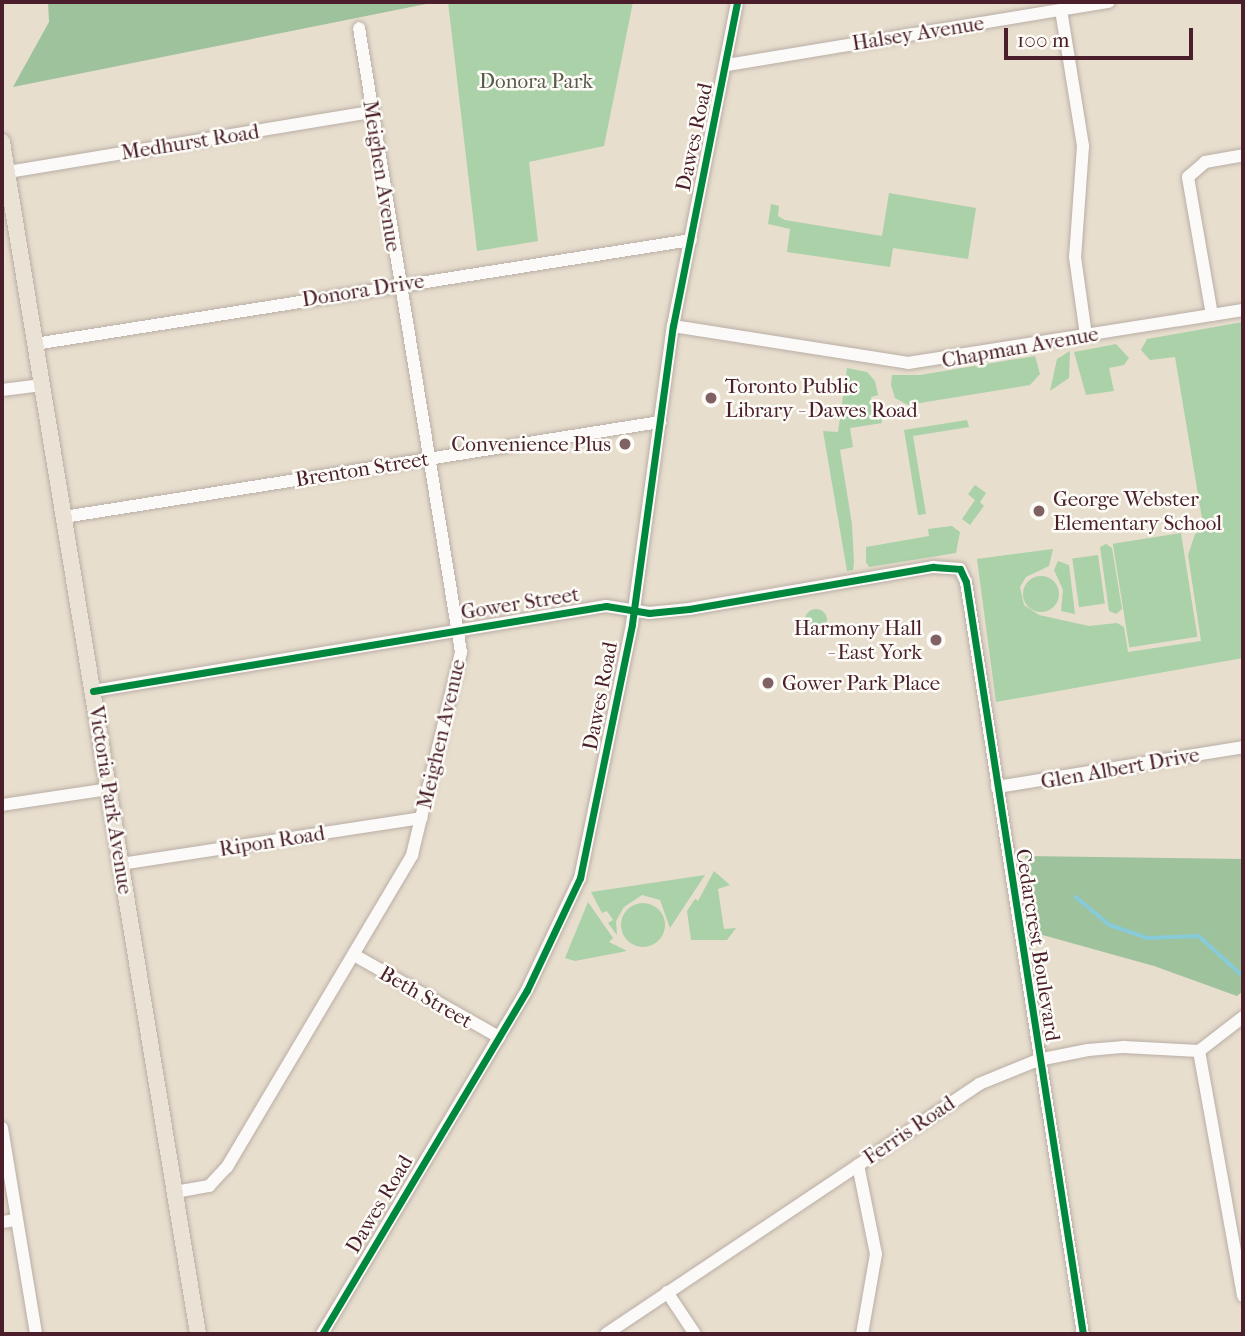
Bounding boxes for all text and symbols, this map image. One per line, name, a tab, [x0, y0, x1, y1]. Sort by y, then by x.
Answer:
street label: Halsey Avenue	[850, 10, 986, 56]
scale bar	[1007, 14, 1196, 58]
text: 100 m	[1017, 28, 1070, 52]
park label: Donora Park	[479, 68, 593, 94]
street label: Dawes Road	[670, 81, 718, 193]
street label: Meighen Avenue	[358, 98, 406, 254]
street label: Medhurst Road	[119, 119, 261, 165]
street label: Donora Drive	[300, 268, 426, 312]
street label: Chapman Avenue	[940, 321, 1100, 373]
place label: Toronto Public Library - Dawes Road	[725, 373, 918, 423]
marker: Toronto Public Library - Dawes Road	[703, 390, 719, 406]
place label: Convenience Plus	[451, 431, 611, 457]
marker: Convenience Plus	[617, 436, 633, 452]
street label: Brenton Street	[293, 446, 431, 492]
place label: George Webster Elementary School	[1053, 486, 1222, 536]
marker: George Webster Elementary School	[1031, 503, 1047, 519]
street label: Gower Street	[459, 581, 581, 625]
place label: Harmony Hall - East York	[794, 615, 922, 665]
marker: Harmony Hall - East York	[928, 632, 944, 648]
street label: Dawes Road	[577, 640, 623, 752]
street label: Meighen Avenue	[411, 657, 471, 811]
place label: Gower Park Place	[782, 670, 940, 696]
marker: Gower Park Place	[760, 675, 776, 691]
street label: Victoria Park Avenue	[84, 704, 138, 896]
street label: Glen Albert Drive	[1039, 742, 1201, 794]
street label: Ripon Road	[217, 820, 327, 862]
street label: Cedarcrest Boulevard	[1010, 847, 1066, 1043]
street label: Beth Street	[375, 960, 477, 1034]
street label: Ferris Road	[859, 1090, 959, 1170]
street label: Dawes Road	[340, 1150, 418, 1258]

